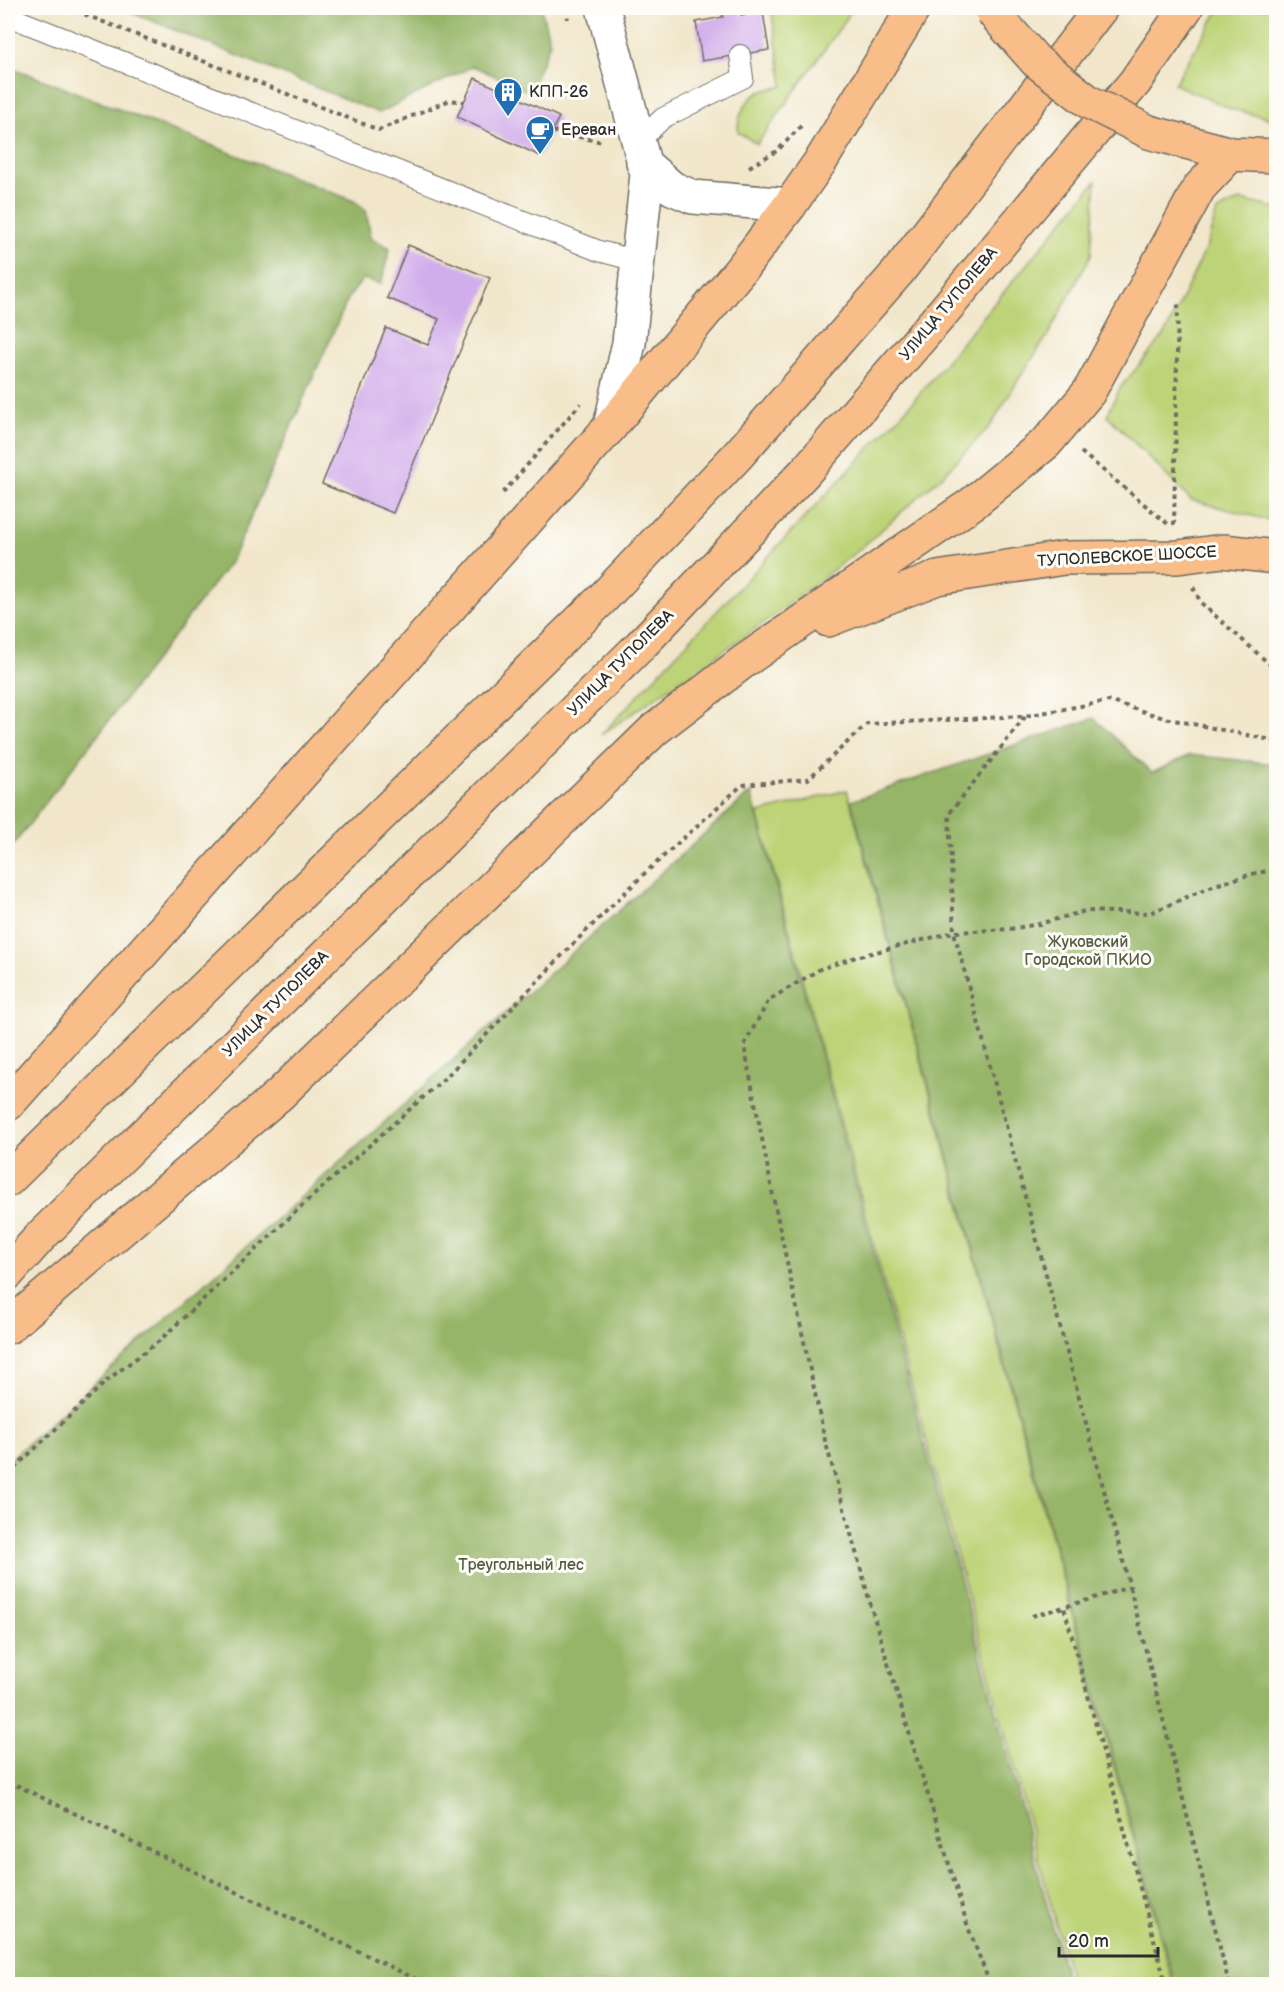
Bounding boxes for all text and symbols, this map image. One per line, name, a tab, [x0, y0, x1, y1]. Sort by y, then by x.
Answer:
building icon: КПП-26	[492, 76, 524, 118]
place label: КПП-26	[529, 83, 589, 102]
cafe icon: Ереван	[524, 114, 556, 156]
place label: Ереван	[561, 121, 616, 140]
street label: УЛИЦА ТУПОЛЕВА	[896, 243, 1002, 365]
street label: ТУПОЛЕВСКОЕ ШОССЕ	[1037, 543, 1217, 571]
street label: УЛИЦА ТУПОЛЕВА	[564, 606, 678, 720]
park label: Жуковский Городской ПКИО	[1024, 933, 1152, 970]
street label: УЛИЦА ТУПОЛЕВА	[219, 947, 333, 1061]
park label: Треугольный лес	[458, 1556, 584, 1575]
scale bar	[1059, 1920, 1158, 1958]
text: 20 m	[1068, 1931, 1109, 1952]

